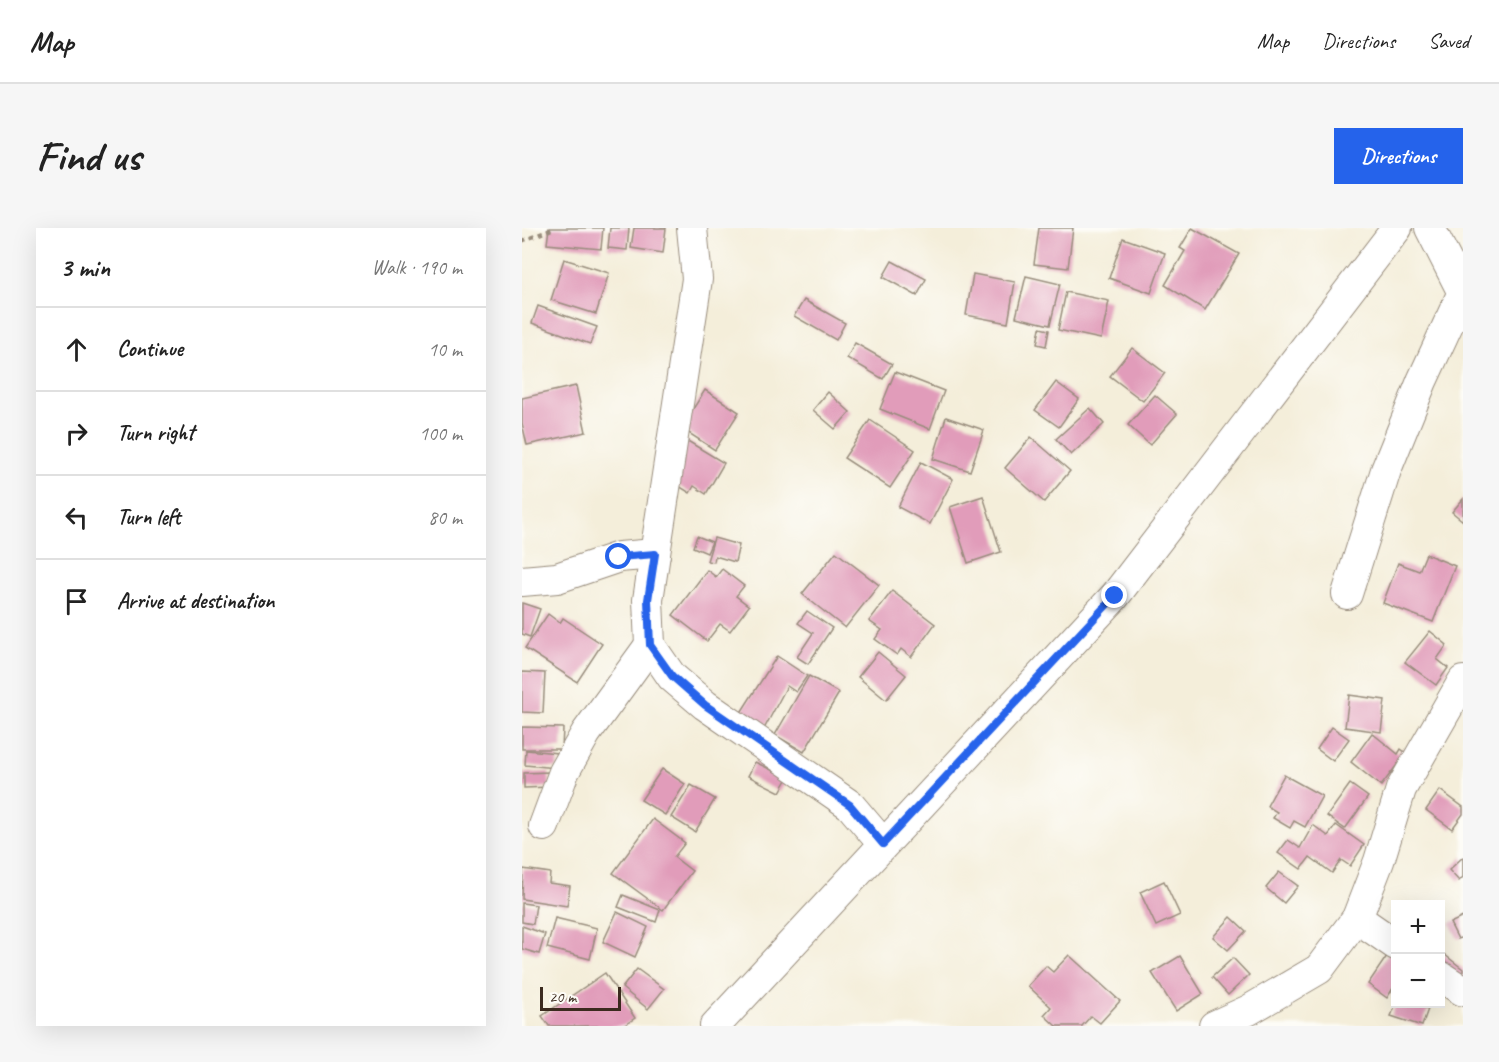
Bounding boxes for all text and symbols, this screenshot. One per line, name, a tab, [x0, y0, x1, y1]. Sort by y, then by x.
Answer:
text: Map	[30, 24, 73, 59]
text: Map	[1257, 28, 1289, 54]
text: Directions	[1322, 28, 1395, 54]
text: Saved	[1428, 28, 1469, 54]
button: Directions	[1334, 128, 1463, 184]
text: Find us	[36, 130, 141, 183]
text: 3 min	[60, 251, 110, 284]
text: Walk · 190 m	[372, 255, 462, 280]
icon: ahead	[60, 333, 93, 366]
text: Continue	[117, 335, 183, 363]
text: 10 m	[428, 337, 462, 362]
icon: right	[60, 417, 93, 450]
text: Turn right	[117, 419, 194, 447]
text: 100 m	[419, 421, 462, 446]
icon: left	[60, 501, 93, 534]
text: Turn left	[117, 503, 181, 531]
text: 80 m	[428, 505, 462, 530]
route start	[605, 543, 631, 569]
route end	[1101, 582, 1127, 608]
icon: arrive	[60, 585, 93, 618]
text: Arrive at destination	[117, 587, 274, 615]
map controls	[1391, 900, 1445, 1008]
button: +	[1391, 900, 1445, 954]
button: −	[1391, 954, 1445, 1008]
scale bar	[540, 984, 621, 1012]
text: 20 m	[549, 987, 576, 1007]

